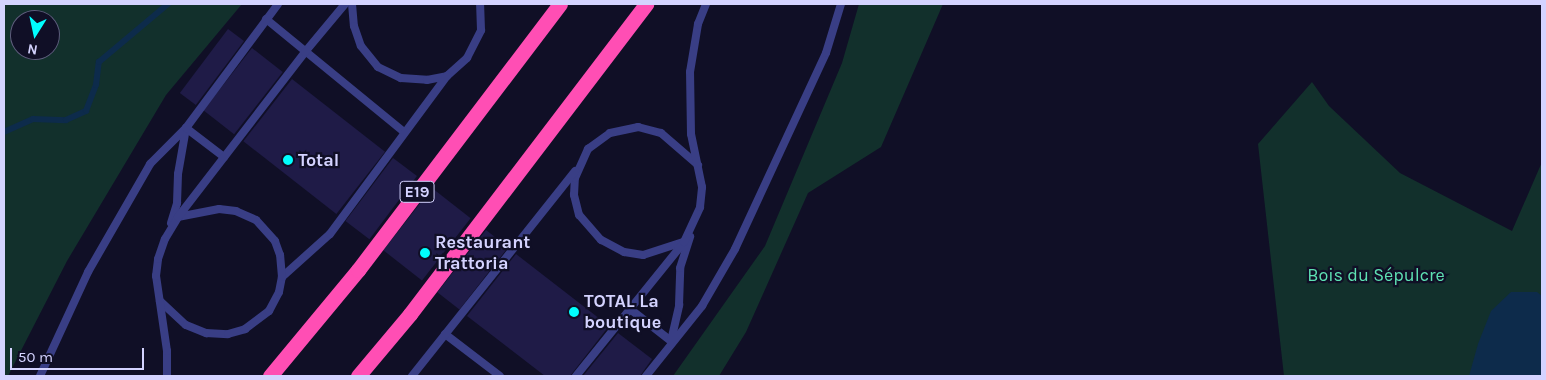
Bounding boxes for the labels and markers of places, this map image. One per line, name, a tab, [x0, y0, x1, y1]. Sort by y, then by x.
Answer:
place label: Total	[298, 149, 339, 171]
marker: Total	[282, 154, 294, 166]
place label: Restaurant Trattoria	[435, 232, 530, 274]
marker: Restaurant Trattoria	[419, 247, 431, 259]
place label: TOTAL La boutique	[584, 291, 661, 334]
marker: TOTAL La boutique	[568, 306, 580, 318]

